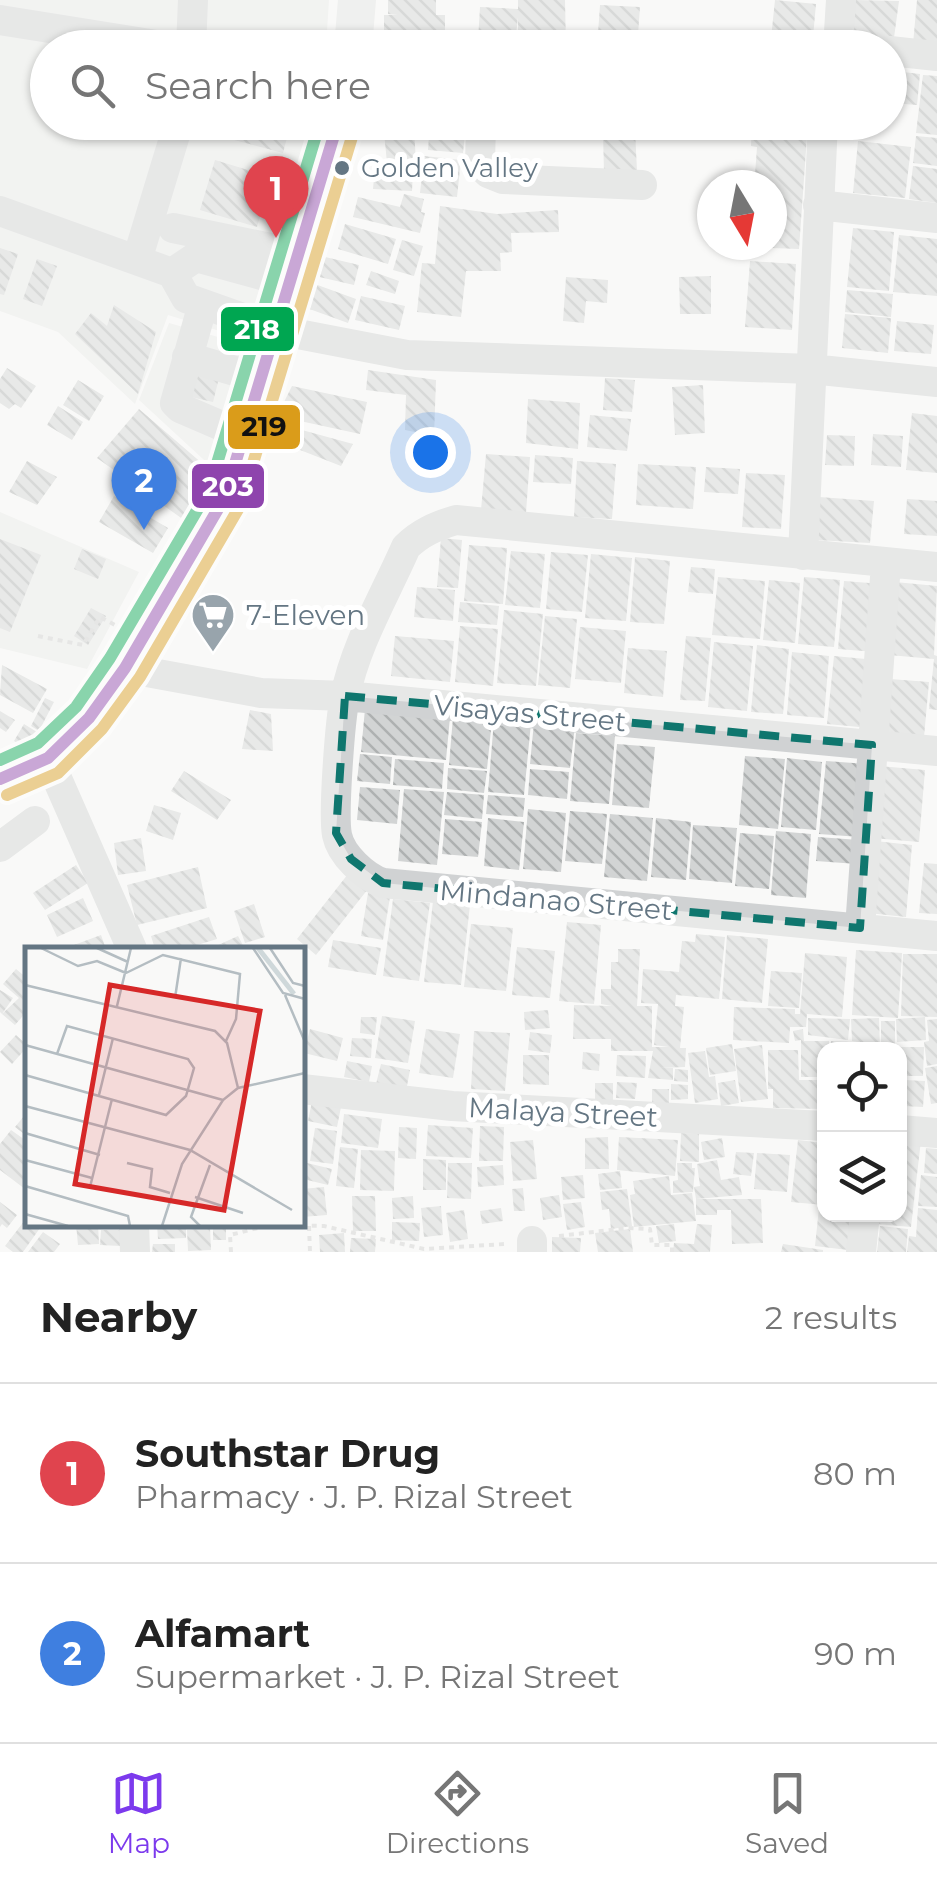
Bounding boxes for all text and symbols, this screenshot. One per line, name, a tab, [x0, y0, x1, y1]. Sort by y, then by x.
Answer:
search box	[30, 30, 907, 140]
icon: search	[65, 58, 120, 113]
text: Search here	[145, 62, 371, 109]
place label: Golden Valley	[361, 152, 539, 184]
pin: 1	[244, 156, 308, 238]
marker: Golden Valley	[332, 158, 352, 178]
north arrow	[697, 170, 787, 260]
line badge: 218	[219, 305, 296, 353]
text: 218	[234, 312, 280, 346]
line badge: 219	[226, 403, 302, 451]
text: 219	[241, 409, 287, 443]
your location	[405, 427, 456, 478]
pin: 2	[112, 448, 176, 530]
line badge: 203	[190, 462, 266, 510]
text: 203	[202, 469, 254, 503]
supermarket icon: 7-Eleven	[190, 592, 236, 653]
place label: 7-Eleven	[246, 598, 365, 632]
street label: Visayas Street	[432, 688, 628, 738]
street label: Mindanao Street	[438, 873, 674, 927]
inset map	[25, 947, 305, 1227]
map controls	[817, 1042, 907, 1222]
button: locate	[817, 1042, 907, 1132]
street label: Malaya Street	[467, 1090, 659, 1134]
button: layers	[817, 1132, 907, 1222]
text: Nearby	[40, 1291, 197, 1343]
text: 2 results	[765, 1298, 897, 1337]
text: Southstar Drug	[135, 1430, 440, 1477]
text: 1	[66, 1454, 79, 1493]
text: 80 m	[813, 1454, 897, 1493]
text: Pharmacy · J. P. Rizal Street	[135, 1477, 573, 1516]
text: Alfamart	[135, 1610, 310, 1657]
text: 2	[63, 1634, 82, 1673]
text: 90 m	[814, 1634, 897, 1673]
text: Supermarket · J. P. Rizal Street	[135, 1657, 620, 1696]
tab: Map	[108, 1766, 170, 1860]
tab: Directions	[386, 1766, 529, 1860]
tab: Saved	[745, 1766, 829, 1860]

